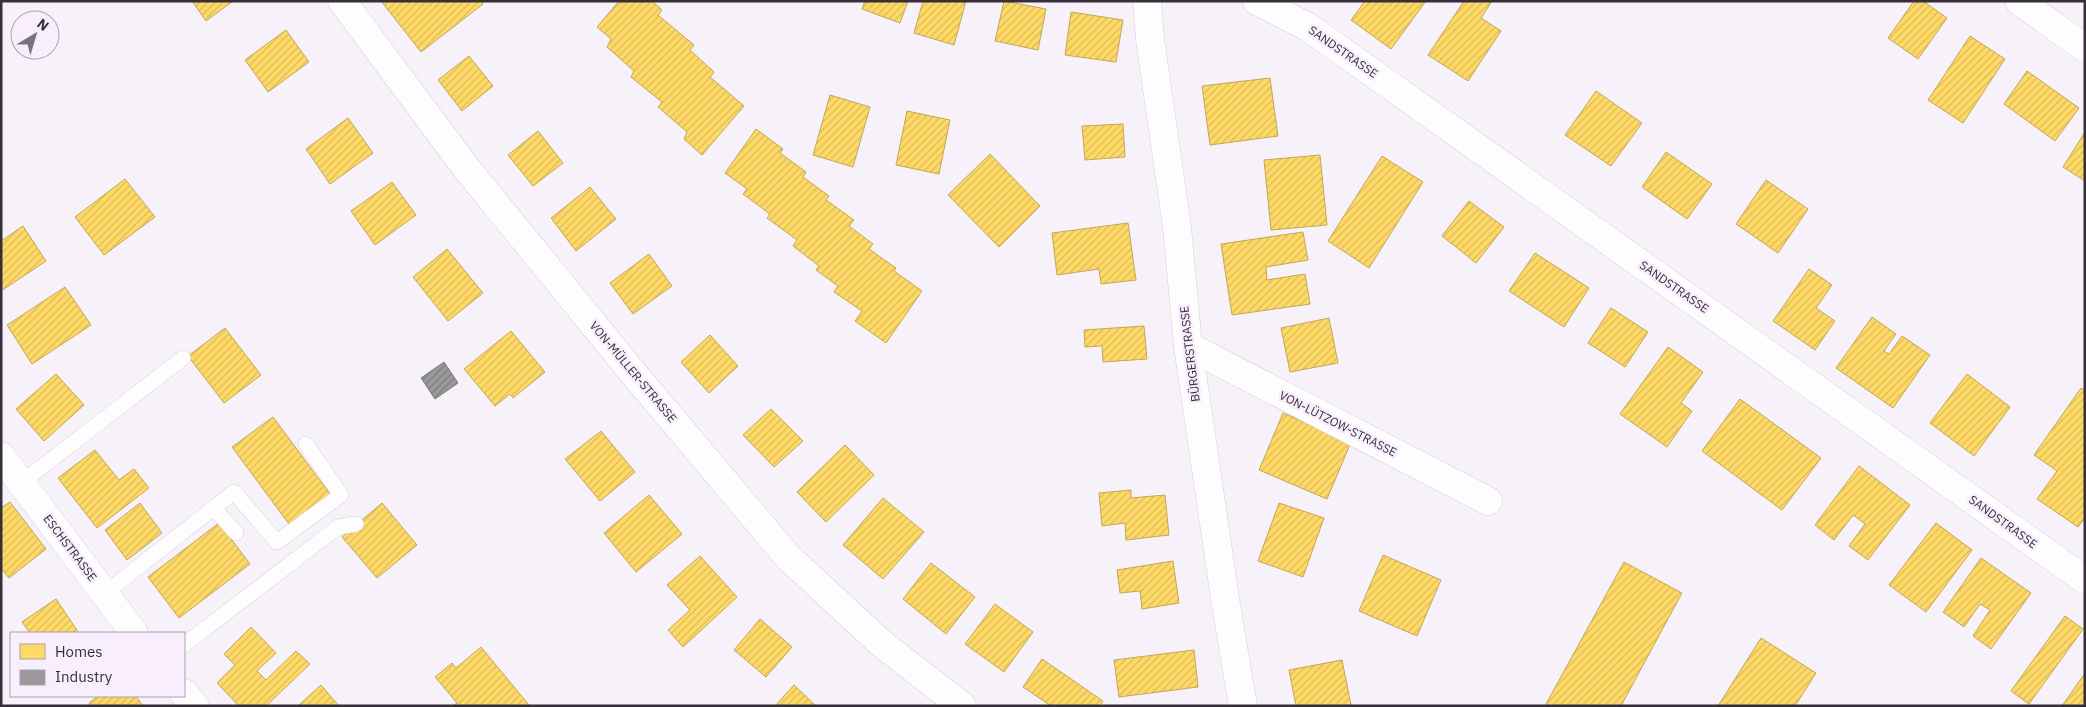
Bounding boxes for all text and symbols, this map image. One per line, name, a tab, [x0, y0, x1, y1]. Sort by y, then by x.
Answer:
north arrow	[10, 10, 60, 60]
text: N	[33, 15, 53, 35]
street label: SANDSTRASSE	[1306, 22, 1381, 81]
street label: SANDSTRASSE	[1637, 257, 1712, 316]
street label: BÜRGERSTRASSE	[1176, 305, 1203, 403]
street label: VON-MÜLLER-STRASSE	[587, 318, 680, 425]
street label: VON-LÜTZOW-STRASSE	[1277, 387, 1399, 460]
street label: SANDSTRASSE	[1966, 492, 2040, 551]
street label: ESCHSTRASSE	[40, 511, 100, 584]
legend	[10, 632, 185, 697]
text: Homes	[55, 642, 103, 661]
text: Industry	[55, 667, 113, 686]

